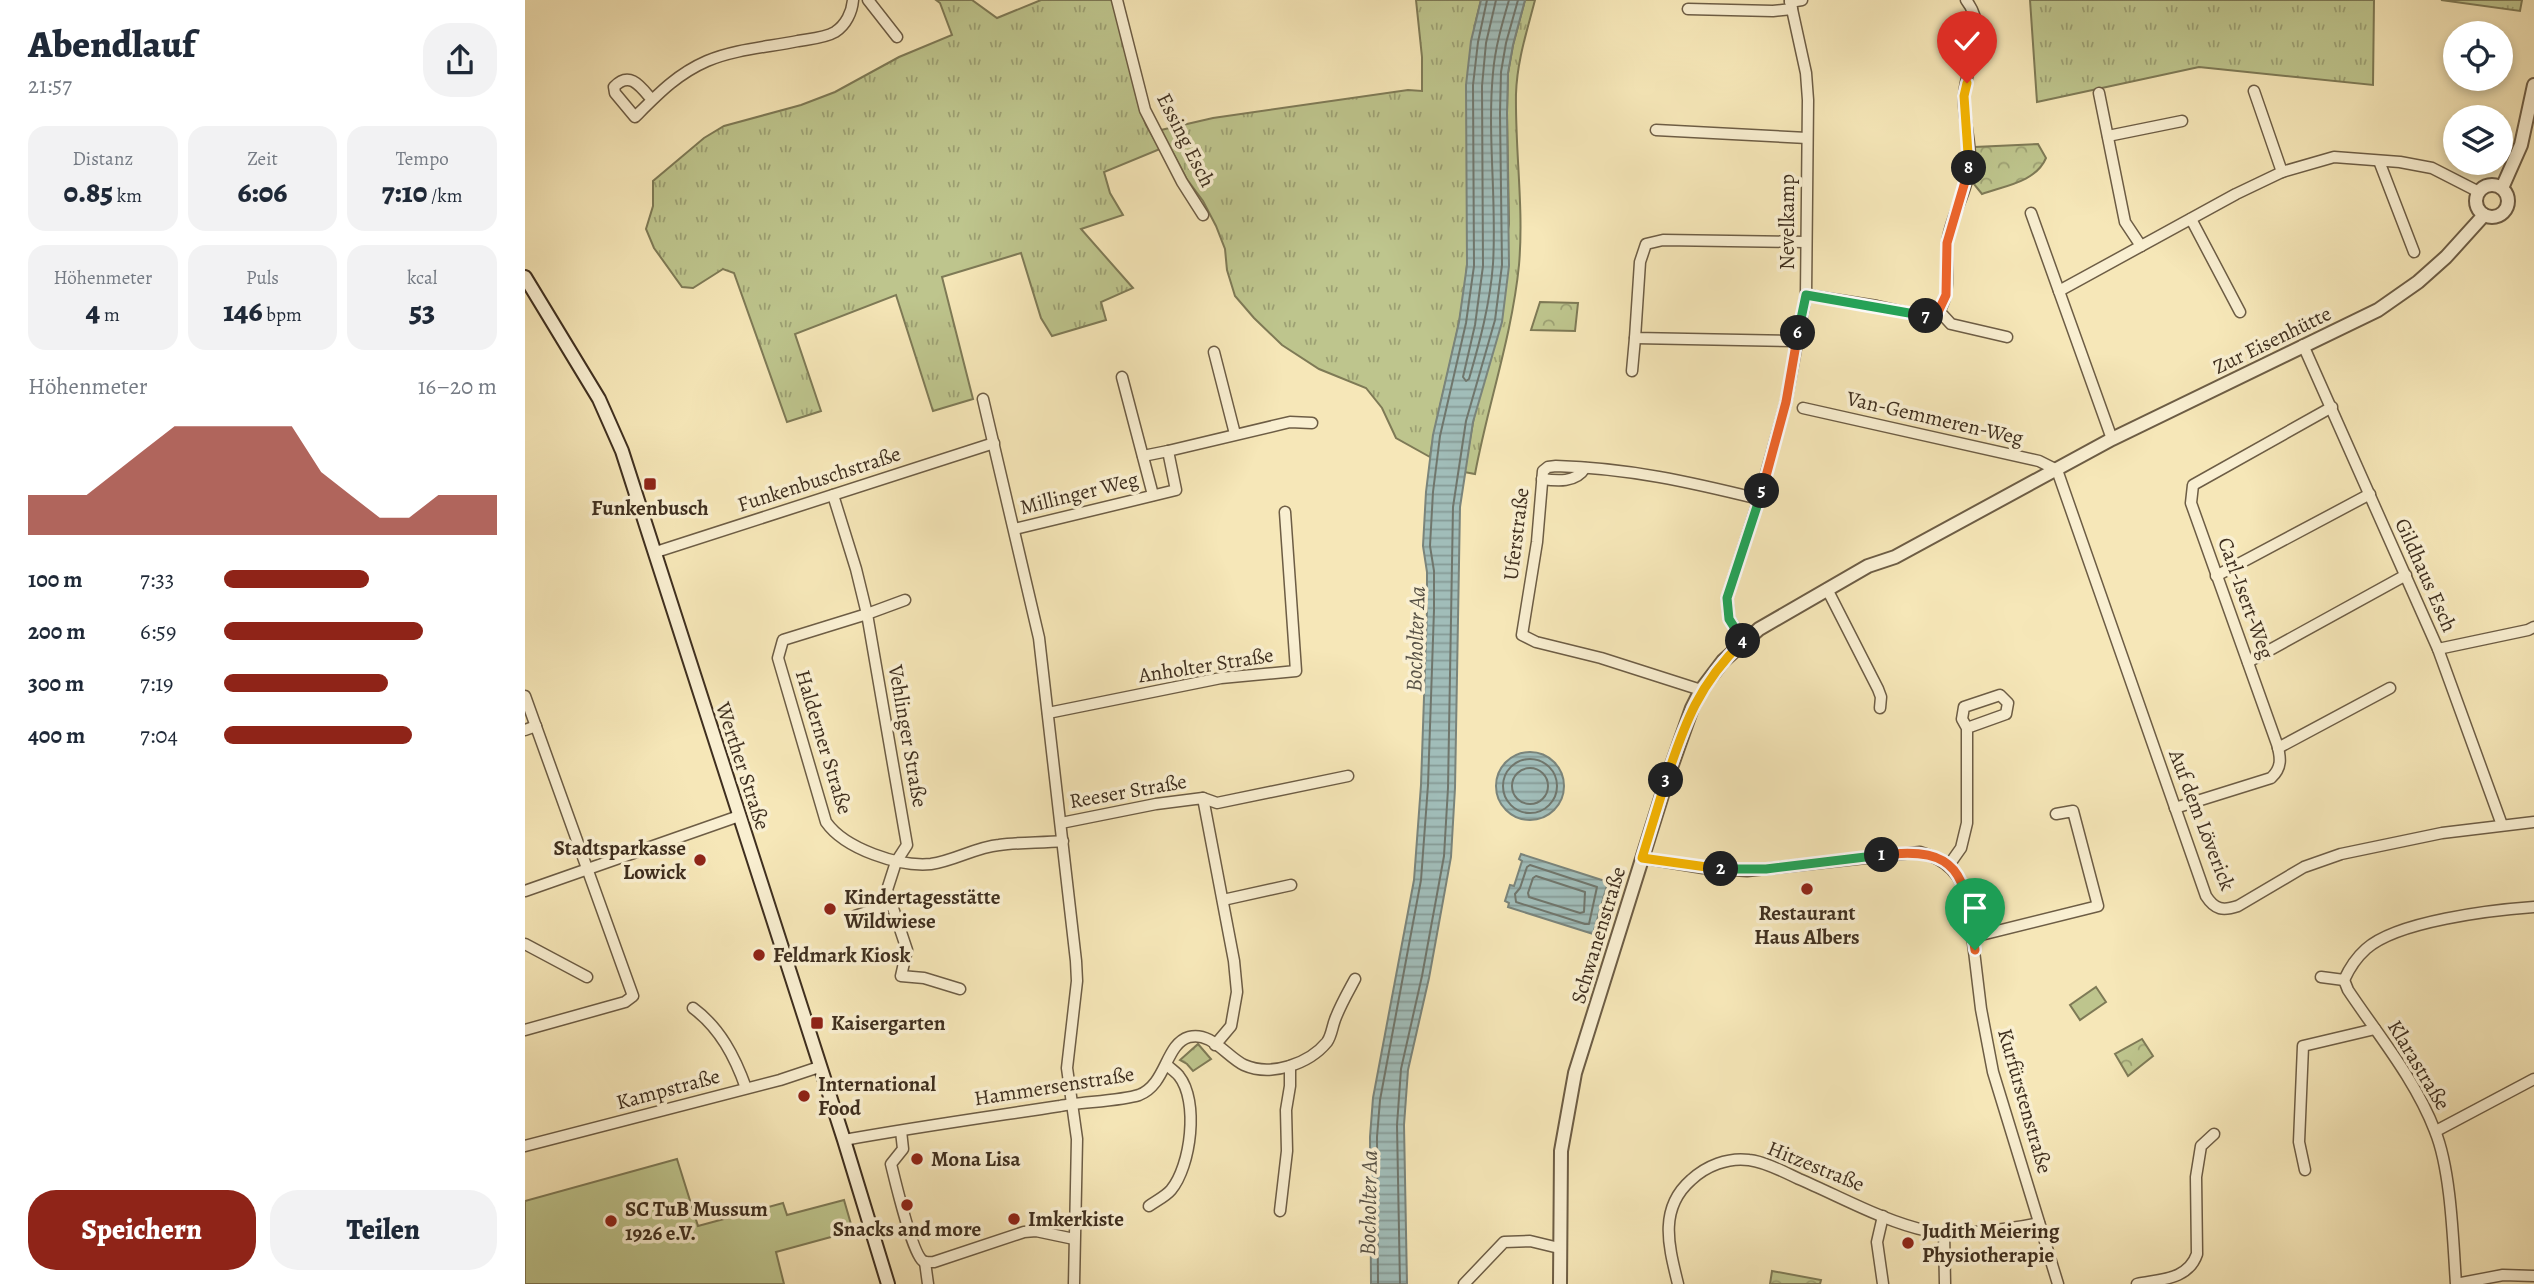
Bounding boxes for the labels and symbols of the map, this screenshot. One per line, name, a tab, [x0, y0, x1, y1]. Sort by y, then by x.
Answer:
pin	[1937, 11, 1997, 83]
street label: Essing Esch	[1150, 88, 1222, 192]
pin: 8	[1951, 150, 1987, 186]
street label: Nevelkamp	[1773, 174, 1801, 270]
pin: 7	[1909, 298, 1943, 334]
street label: Zur Eisenhütte	[2208, 299, 2336, 381]
pin: 6	[1781, 316, 1815, 350]
street label: Van-Gemmeren-Weg	[1843, 384, 2027, 452]
street label: Funkenbuschstraße	[734, 439, 904, 519]
street label: Millinger Weg	[1017, 465, 1142, 521]
pin: 5	[1745, 474, 1779, 508]
marker: Funkenbusch	[642, 476, 658, 492]
street label: Uferstraße	[1496, 486, 1536, 582]
place label: Funkenbusch	[591, 494, 709, 522]
street label: Gildhaus Esch	[2388, 514, 2464, 636]
street label: Carl-Isert-Weg	[2211, 533, 2281, 663]
water label: Bocholter Aa	[1398, 585, 1433, 693]
pin: 4	[1725, 624, 1761, 658]
street label: Anholter Straße	[1136, 641, 1275, 690]
street label: Vehlinger Straße	[882, 662, 934, 809]
street label: Halderner Straße	[789, 666, 859, 818]
street label: Werther Straße	[709, 698, 777, 833]
street label: Auf dem Löverick	[2162, 744, 2242, 895]
pin: 3	[1649, 762, 1683, 798]
street label: Reeser Straße	[1067, 767, 1189, 815]
place label: Stadtsparkasse Lowick	[553, 834, 686, 886]
pin: 1	[1865, 838, 1899, 872]
marker: Stadtsparkasse Lowick	[692, 852, 708, 868]
pin: 2	[1703, 852, 1739, 886]
street label: Schwanenstraße	[1564, 863, 1632, 1007]
pin	[1945, 878, 2005, 950]
marker: Restaurant Haus Albers	[1799, 881, 1815, 897]
place label: Kindertagesstätte Wildwiese	[843, 883, 1001, 935]
place label: Restaurant Haus Albers	[1754, 899, 1860, 951]
marker: Kindertagesstätte Wildwiese	[822, 901, 838, 917]
place label: Feldmark Kiosk	[773, 941, 910, 969]
marker: Feldmark Kiosk	[751, 947, 767, 963]
place label: Kaisergarten	[831, 1009, 946, 1037]
marker: Kaisergarten	[809, 1015, 825, 1031]
street label: Klarastraße	[2381, 1015, 2457, 1115]
street label: Kurfürstenstraße	[1991, 1025, 2059, 1177]
street label: Hammersenstraße	[972, 1060, 1136, 1112]
street label: Kampstraße	[613, 1062, 723, 1116]
place label: International Food	[818, 1070, 936, 1122]
marker: International Food	[796, 1088, 812, 1104]
street label: Hitzestraße	[1763, 1134, 1869, 1198]
place label: Mona Lisa	[931, 1145, 1022, 1173]
water label: Bocholter Aa	[1352, 1149, 1385, 1256]
marker: Mona Lisa	[909, 1151, 925, 1167]
place label: SC TuB Mussum 1926 e.V.	[625, 1195, 768, 1247]
marker: Snacks and more	[899, 1197, 915, 1213]
place label: Imkerkiste	[1028, 1205, 1124, 1233]
marker: Imkerkiste	[1006, 1211, 1022, 1227]
marker: SC TuB Mussum 1926 e.V.	[603, 1213, 619, 1229]
place label: Snacks and more	[833, 1215, 982, 1243]
place label: Judith Meiering Physiotherapie	[1922, 1217, 2060, 1269]
marker: Judith Meiering Physiotherapie	[1900, 1235, 1916, 1251]

